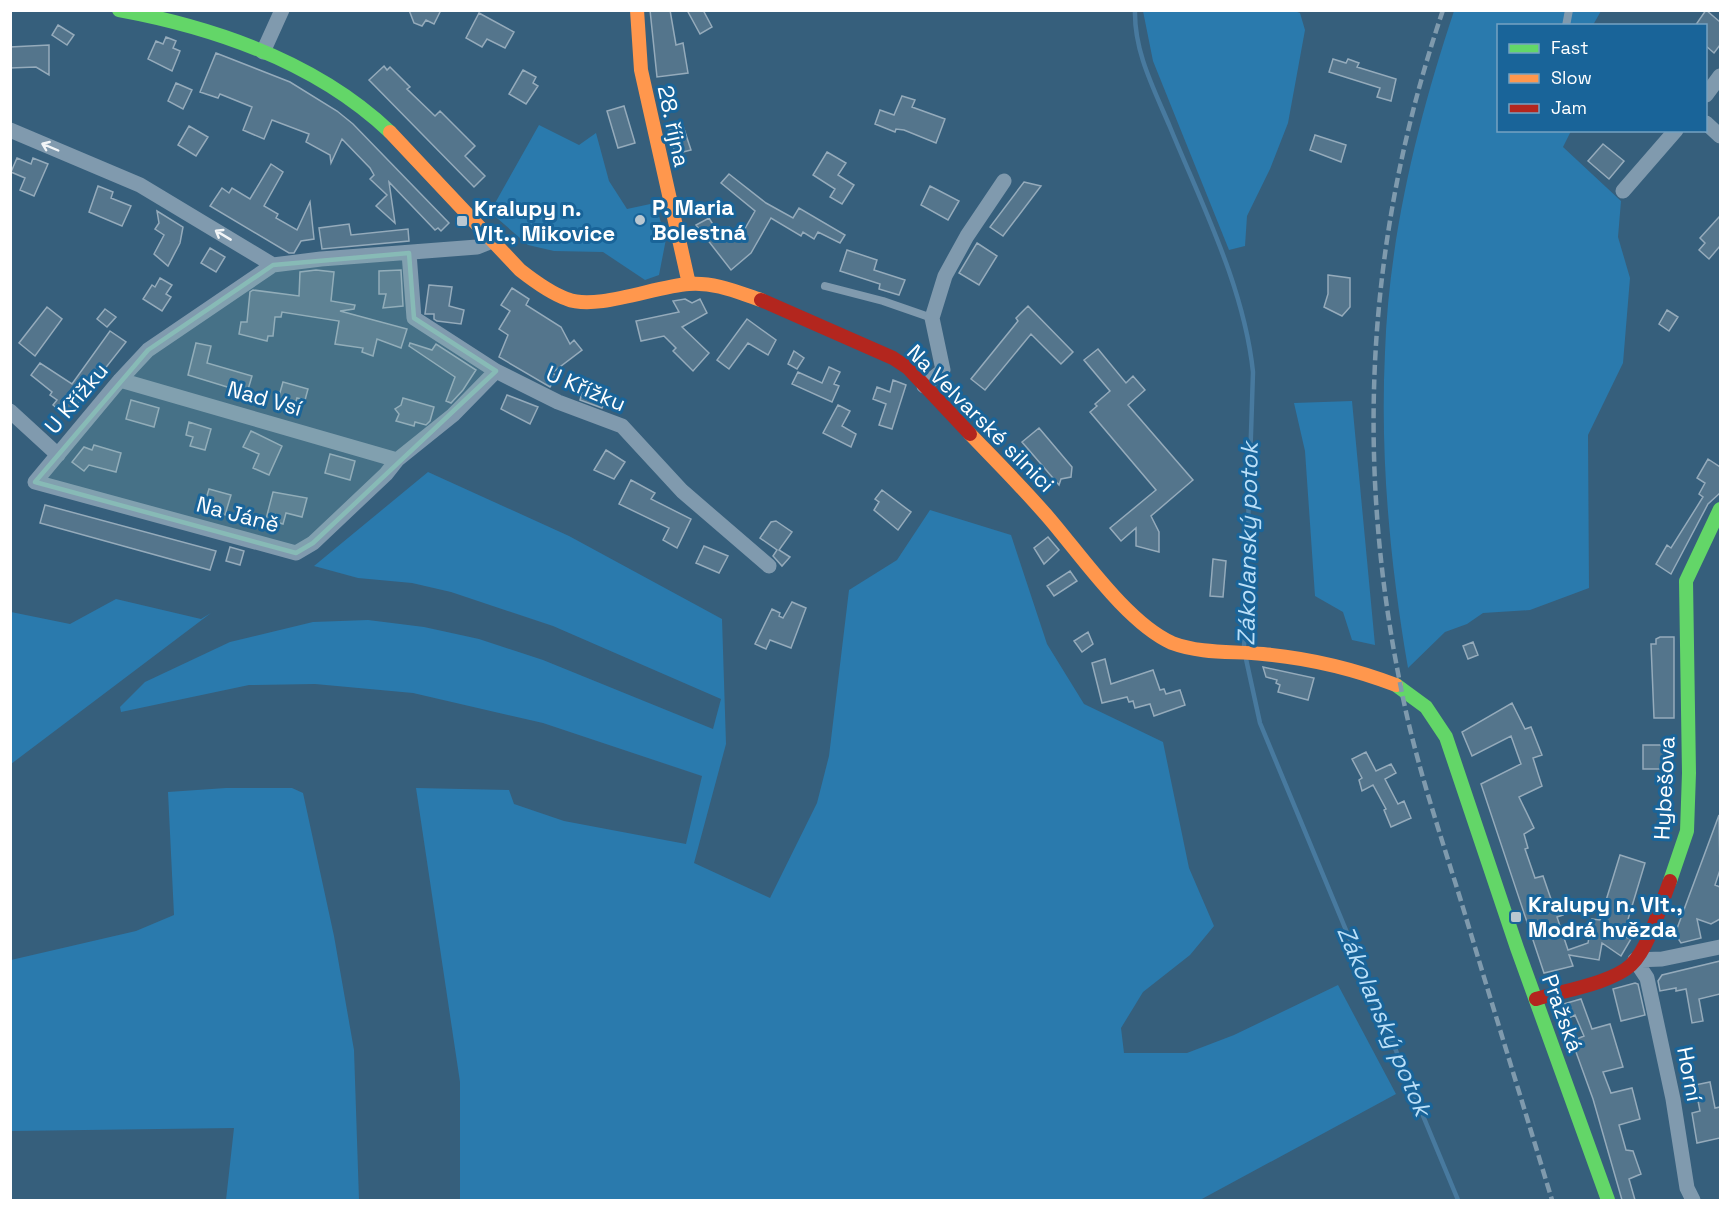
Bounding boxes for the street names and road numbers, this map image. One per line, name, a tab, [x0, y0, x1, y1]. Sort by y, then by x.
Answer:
street label: 28. října	[652, 83, 696, 170]
street label: Na Velvarské silnici	[901, 338, 1061, 498]
street label: U Křížku	[38, 357, 114, 439]
street label: U Křížku	[542, 359, 630, 417]
street label: Nad Vsí	[224, 374, 306, 422]
street label: Na Jáně	[194, 490, 282, 538]
street label: Hybešova	[1647, 735, 1681, 841]
street label: Pražská	[1536, 970, 1590, 1056]
street label: Horní	[1671, 1044, 1709, 1104]

